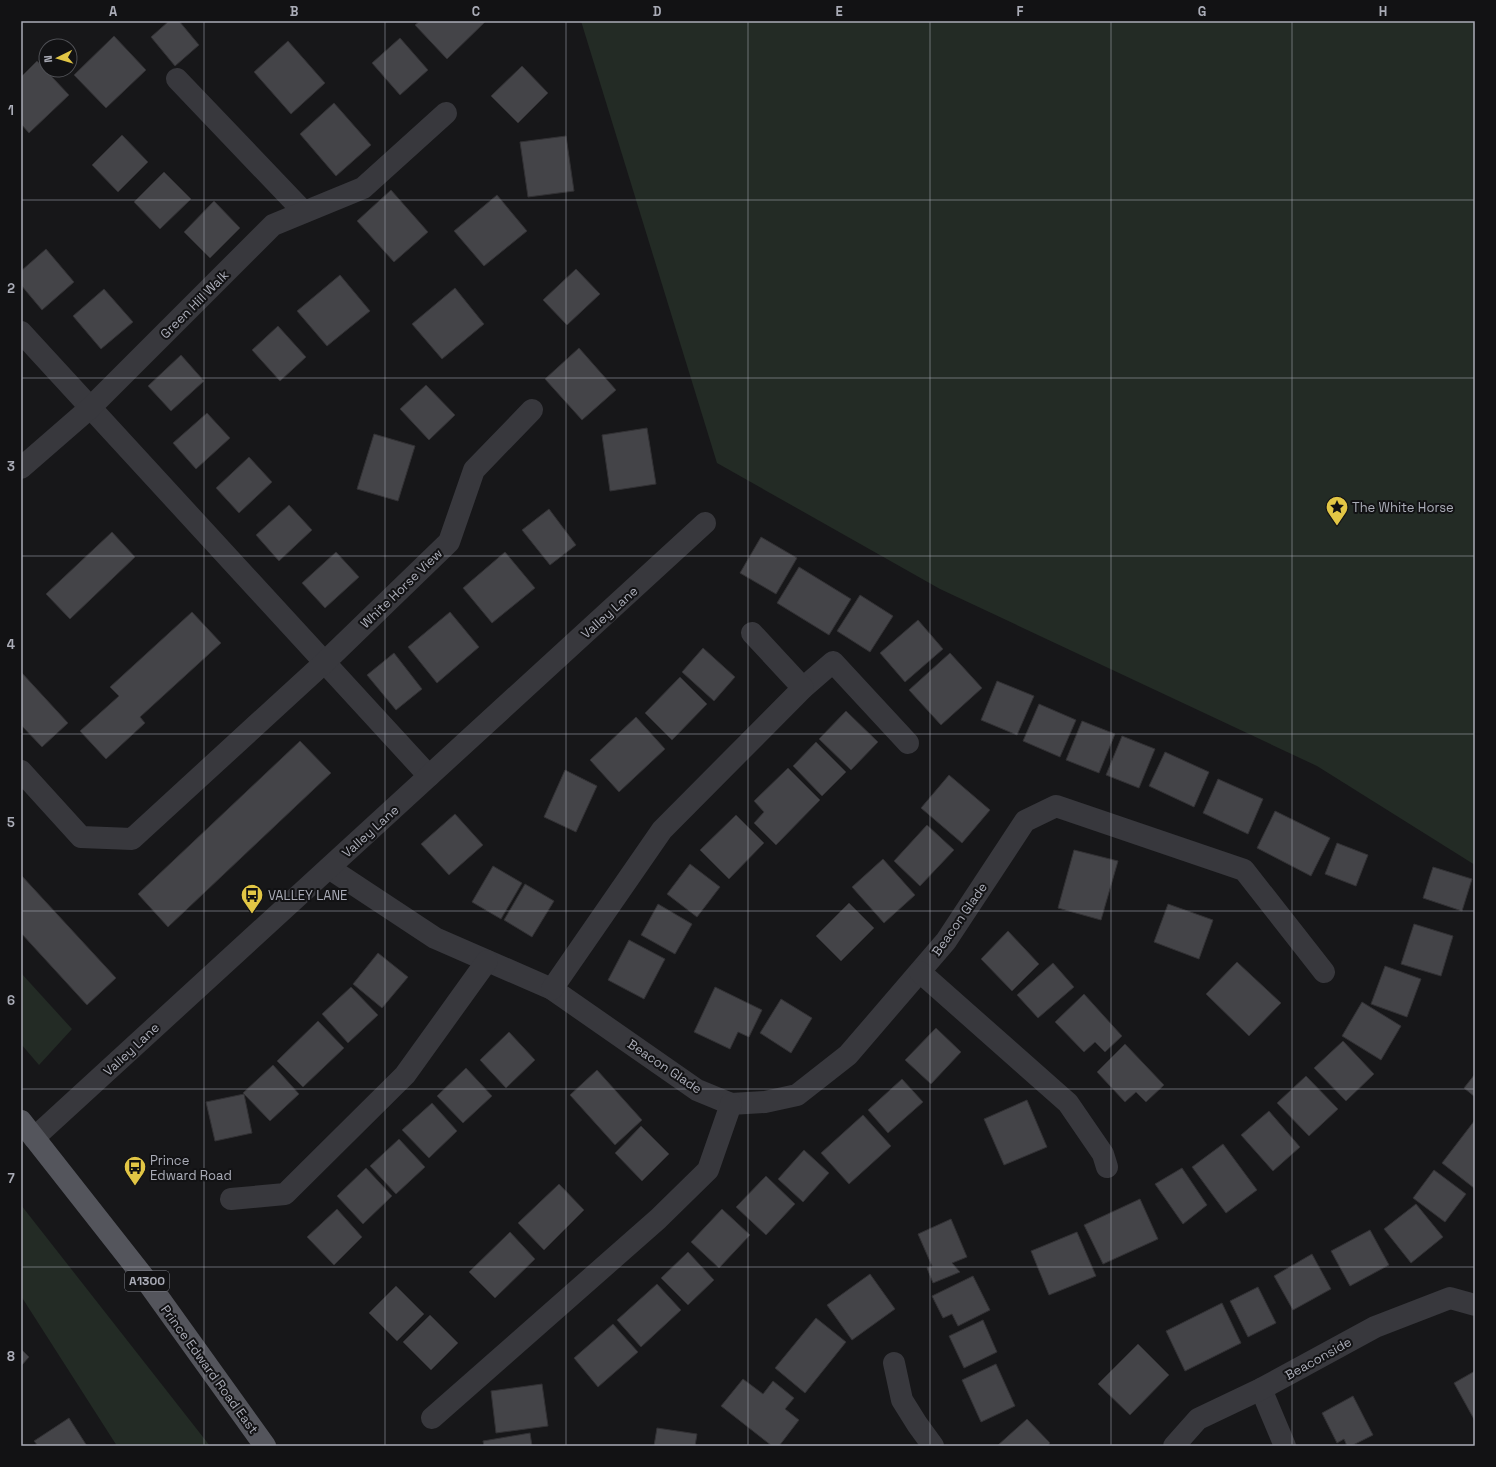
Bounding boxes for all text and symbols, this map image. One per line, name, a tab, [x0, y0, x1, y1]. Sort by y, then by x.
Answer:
text: A	[109, 3, 118, 20]
text: B	[290, 3, 299, 20]
text: C	[472, 3, 480, 20]
text: D	[653, 3, 662, 20]
text: E	[835, 3, 843, 20]
text: F	[1017, 3, 1024, 20]
text: G	[1198, 3, 1206, 20]
text: H	[1379, 3, 1387, 20]
north arrow	[38, 38, 78, 78]
text: N	[41, 55, 55, 63]
text: 1	[8, 102, 14, 119]
street label: Green Hill Walk	[156, 266, 232, 342]
text: 2	[7, 280, 15, 297]
text: 3	[7, 458, 15, 475]
place icon: The White Horse	[1324, 494, 1350, 527]
place label: The White Horse	[1352, 499, 1454, 516]
street label: White Horse View	[357, 545, 446, 632]
street label: Valley Lane	[577, 582, 641, 642]
text: 4	[7, 636, 15, 653]
street label: Valley Lane	[338, 801, 402, 861]
text: 5	[7, 814, 15, 831]
street label: Beacon Glade	[928, 879, 991, 959]
bus stop icon: VALLEY LANE	[239, 882, 265, 915]
place label: VALLEY LANE	[268, 887, 347, 904]
text: 6	[7, 992, 15, 1009]
street label: Valley Lane	[100, 1019, 163, 1080]
street label: Beacon Glade	[624, 1035, 705, 1097]
place label: Prince Edward Road	[150, 1152, 232, 1184]
bus stop icon: Prince Edward Road	[122, 1154, 148, 1187]
text: 7	[7, 1170, 15, 1187]
road number: A1300	[125, 1271, 169, 1291]
street label: Prince Edward Road East	[157, 1302, 262, 1437]
street label: Beaconside	[1282, 1333, 1354, 1384]
text: 8	[7, 1348, 15, 1365]

